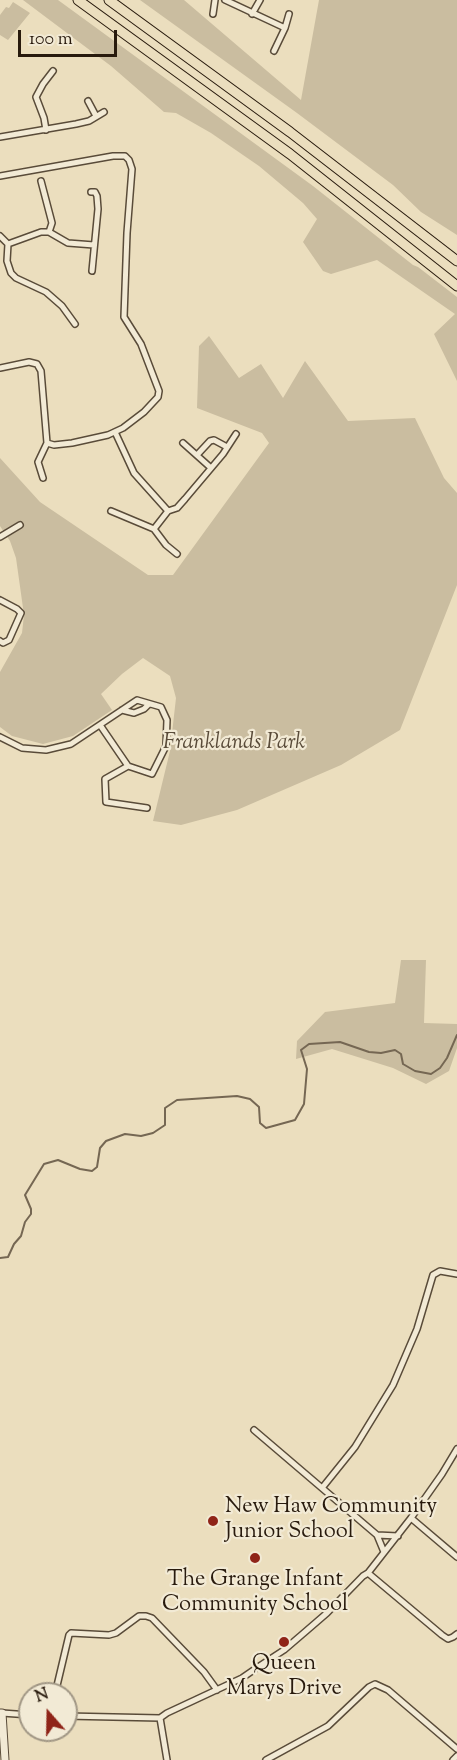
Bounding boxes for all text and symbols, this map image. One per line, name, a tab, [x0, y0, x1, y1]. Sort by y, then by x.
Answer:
scale bar	[21, 18, 120, 56]
text: 100 m	[29, 27, 73, 53]
park label: Franklands Park	[163, 731, 305, 757]
place label: New Haw Community Junior School	[225, 1495, 437, 1546]
marker: New Haw Community Junior School	[206, 1514, 220, 1528]
marker: The Grange Infant Community School	[248, 1551, 262, 1565]
place label: The Grange Infant Community School	[162, 1568, 348, 1620]
marker: Queen Marys Drive	[277, 1635, 291, 1649]
place label: Queen Marys Drive	[226, 1652, 342, 1704]
north arrow	[18, 1682, 78, 1742]
text: N	[32, 1684, 52, 1709]

